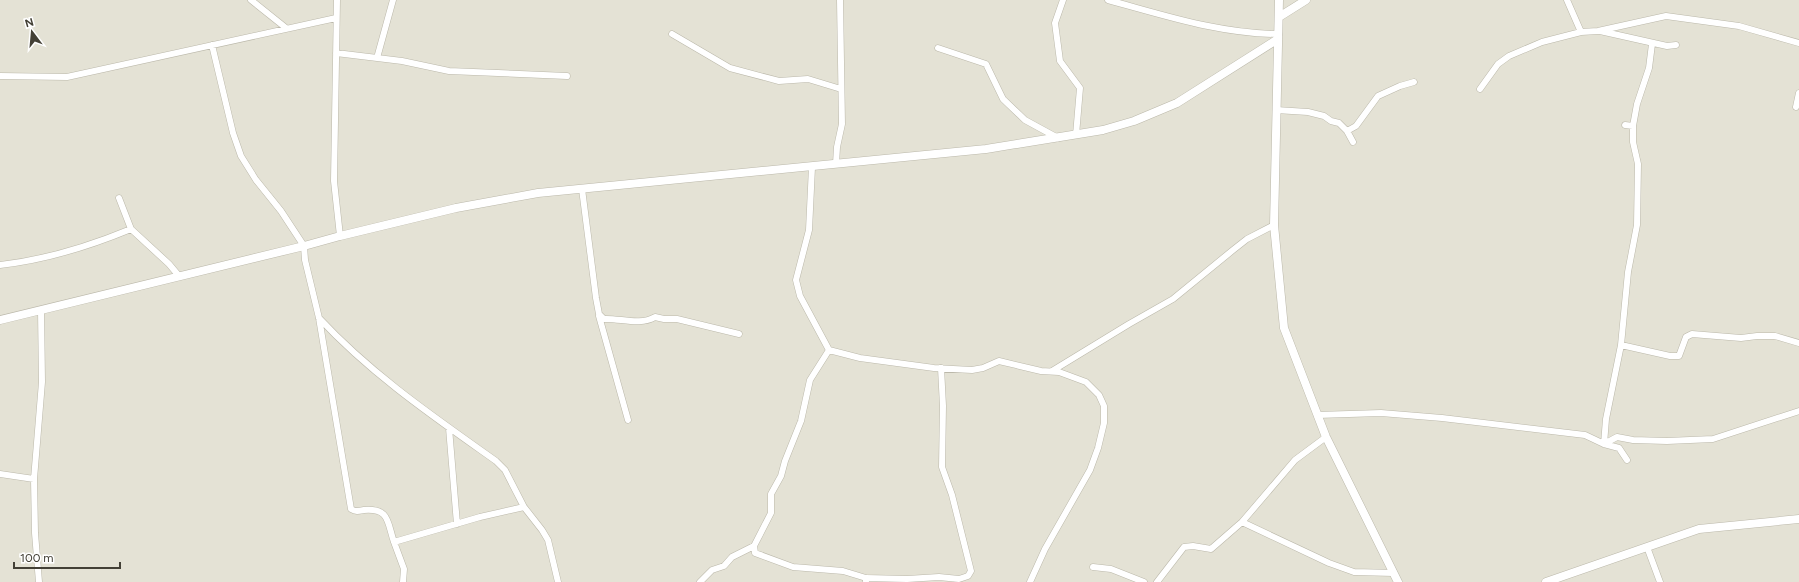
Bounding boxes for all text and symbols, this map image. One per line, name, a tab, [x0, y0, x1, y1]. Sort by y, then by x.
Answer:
north arrow	[12, 12, 52, 52]
text: N	[23, 15, 35, 30]
scale bar	[14, 544, 120, 570]
text: 100 m	[20, 551, 54, 565]

